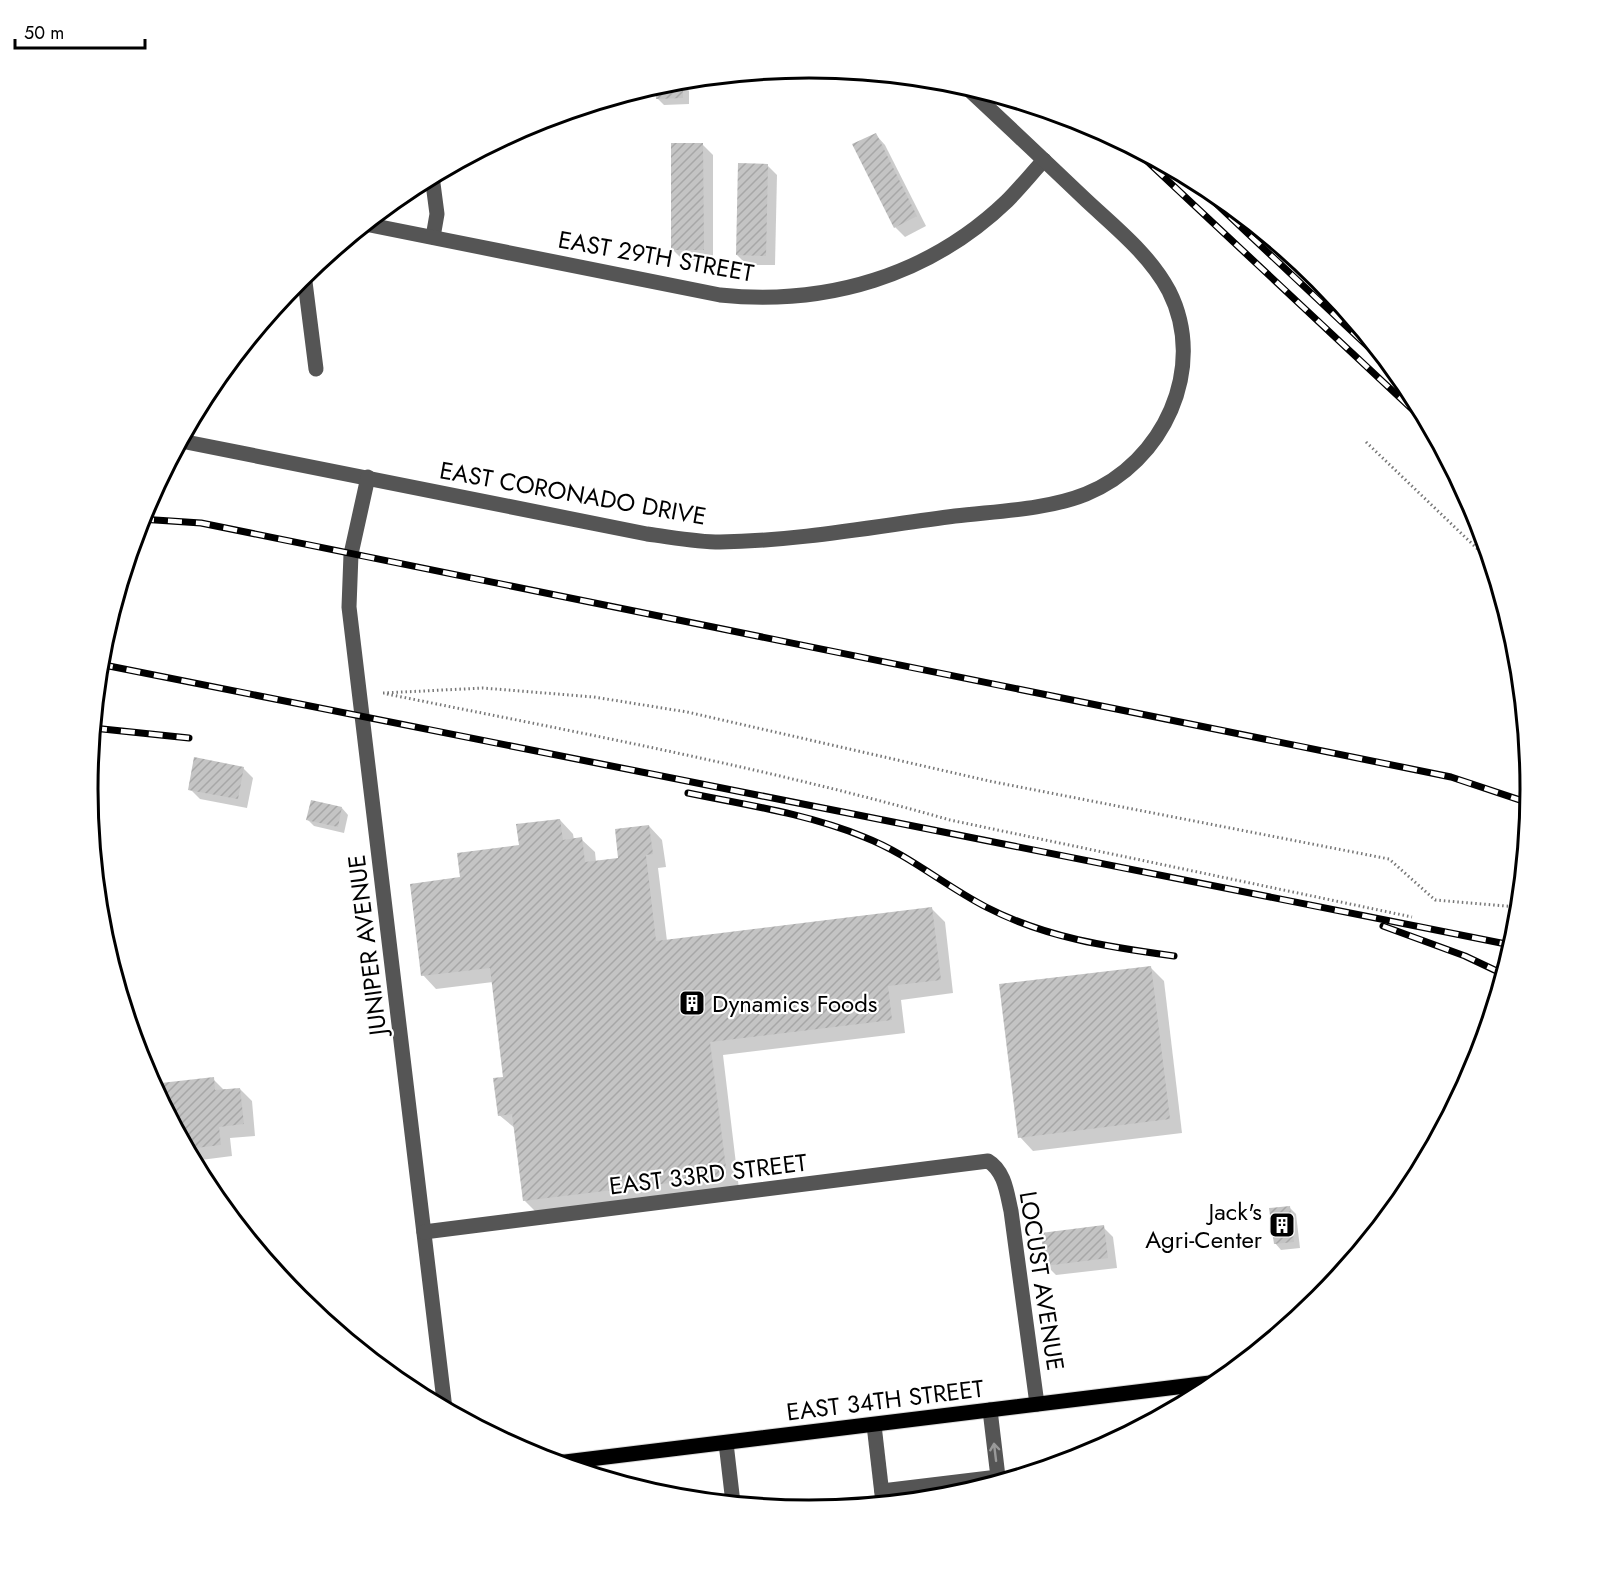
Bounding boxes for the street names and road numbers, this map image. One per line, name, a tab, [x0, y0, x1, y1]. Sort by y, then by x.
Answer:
street label: EAST 29TH STREET	[555, 222, 757, 290]
street label: EAST CORONADO DRIVE	[437, 452, 709, 534]
street label: JUNIPER AVENUE	[339, 853, 396, 1040]
street label: EAST 33RD STREET	[607, 1145, 809, 1203]
street label: LOCUST AVENUE	[1011, 1189, 1073, 1373]
street label: EAST 34TH STREET	[784, 1371, 986, 1429]

